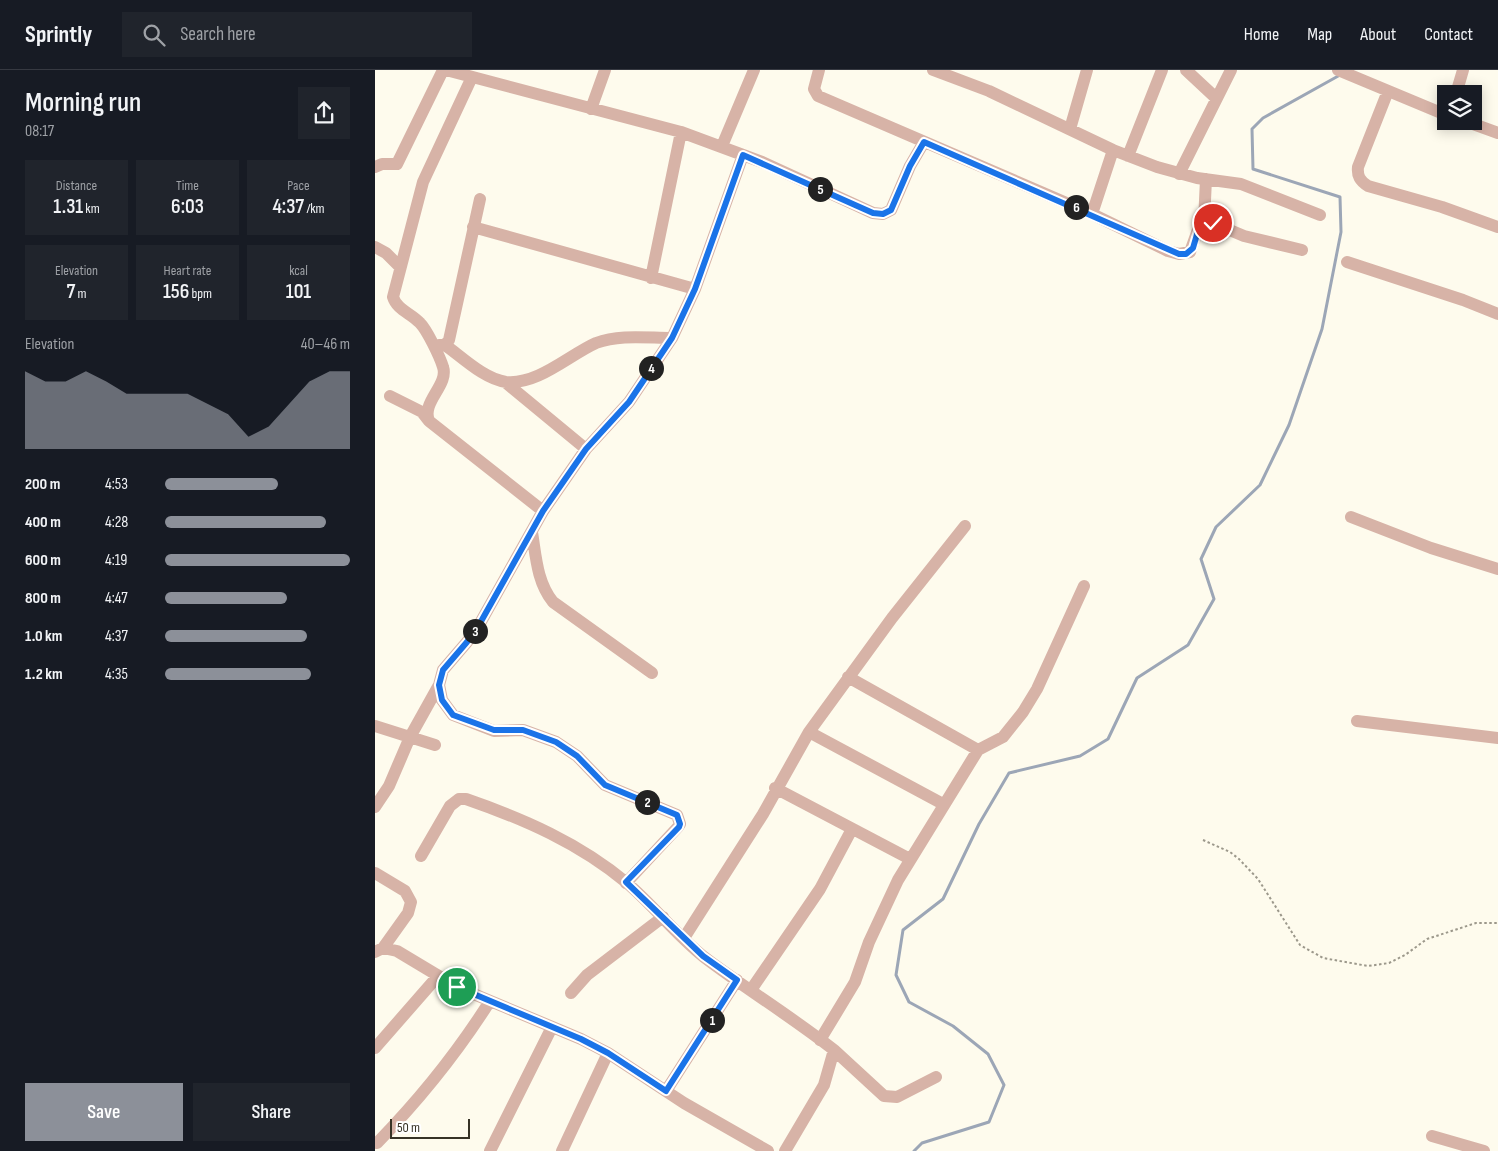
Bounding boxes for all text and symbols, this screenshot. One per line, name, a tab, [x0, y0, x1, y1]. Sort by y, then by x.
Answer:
search box	[122, 12, 472, 57]
text: Sprintly	[25, 20, 92, 49]
icon: search	[140, 21, 168, 49]
text: Search here	[180, 23, 256, 46]
text: Home	[1244, 24, 1279, 45]
text: Map	[1307, 24, 1332, 45]
text: About	[1360, 24, 1396, 45]
text: Contact	[1424, 24, 1473, 45]
map controls	[1437, 85, 1482, 130]
button: layers	[1437, 85, 1482, 130]
text: Morning run	[25, 86, 141, 119]
button: share	[298, 87, 350, 139]
text: 08:17	[25, 122, 54, 141]
pin: 5	[807, 176, 833, 202]
text: Distance	[56, 177, 97, 194]
text: Time	[176, 177, 199, 194]
text: Pace	[287, 177, 310, 194]
text: 5	[817, 181, 824, 198]
text: 1.31	[53, 194, 83, 219]
text: 6:03	[171, 194, 204, 219]
text: 4:37	[272, 194, 304, 219]
pin: 6	[1063, 194, 1089, 220]
text: 6	[1073, 199, 1080, 216]
text: km	[83, 200, 100, 217]
text: /km	[304, 200, 325, 217]
pin	[1192, 202, 1234, 244]
icon: check	[1199, 209, 1227, 237]
text: Elevation	[55, 262, 98, 279]
text: Heart rate	[164, 262, 211, 279]
text: kcal	[289, 262, 308, 279]
text: 7	[66, 279, 75, 304]
text: 156	[163, 279, 189, 304]
text: 101	[286, 279, 311, 304]
text: m	[75, 285, 87, 302]
text: bpm	[189, 285, 212, 302]
text: Elevation	[25, 335, 74, 354]
text: 40–46 m	[301, 335, 350, 354]
pin: 4	[639, 356, 663, 380]
text: 4	[648, 360, 655, 377]
text: 200 m	[25, 475, 60, 494]
text: 4:53	[105, 475, 128, 494]
text: 400 m	[25, 513, 61, 532]
text: 4:28	[105, 513, 128, 532]
text: 600 m	[25, 551, 61, 570]
text: 4:19	[105, 551, 127, 570]
text: 800 m	[25, 589, 61, 608]
text: 4:47	[105, 589, 128, 608]
pin: 3	[463, 618, 487, 644]
text: 3	[472, 623, 479, 640]
text: 1.0 km	[25, 627, 62, 646]
text: 4:37	[105, 627, 128, 646]
text: 1.2 km	[25, 665, 63, 684]
text: 4:35	[105, 665, 128, 684]
pin: 2	[635, 790, 659, 814]
text: 2	[644, 794, 651, 811]
pin	[436, 966, 478, 1008]
icon: arrive	[443, 973, 471, 1001]
pin: 1	[699, 1008, 725, 1032]
text: 1	[710, 1012, 715, 1029]
button: Save	[25, 1083, 183, 1141]
button: Share	[193, 1083, 350, 1141]
scale bar	[390, 1116, 470, 1139]
text: 50 m	[397, 1119, 420, 1136]

